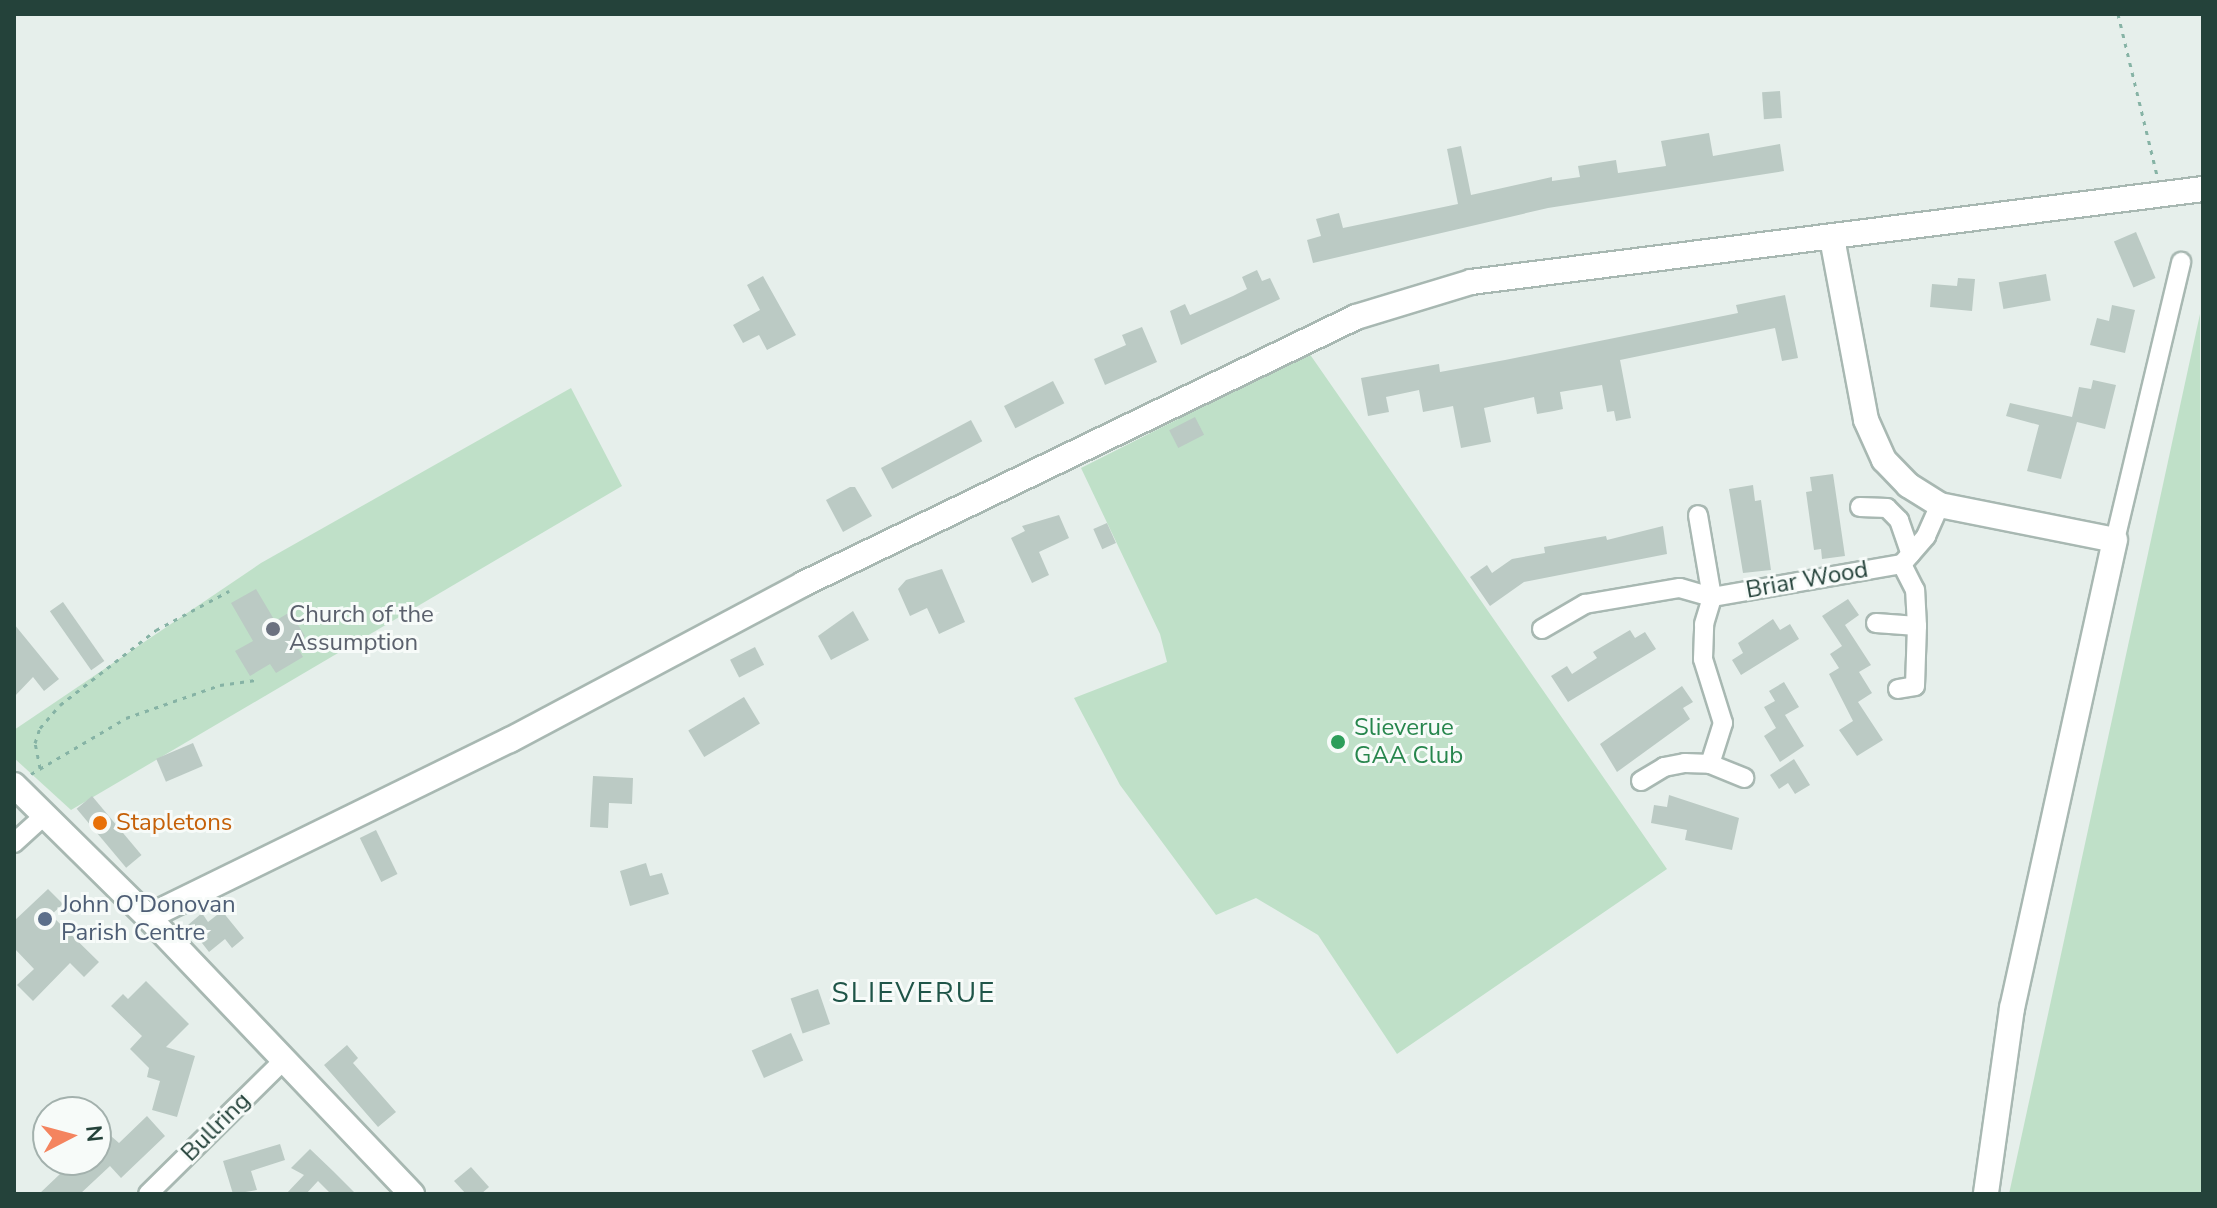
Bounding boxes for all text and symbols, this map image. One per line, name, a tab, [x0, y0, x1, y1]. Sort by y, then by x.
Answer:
street label: Briar Wood	[1744, 555, 1870, 605]
place label: Church of the Assumption	[289, 601, 434, 657]
marker: Church of the Assumption	[264, 620, 282, 638]
place label: Slieverue GAA Club	[1354, 714, 1463, 770]
marker: Slieverue GAA Club	[1329, 733, 1347, 751]
place label: Stapletons	[116, 809, 232, 837]
marker: Stapletons	[91, 814, 109, 832]
place label: John O'Donovan Parish Centre	[61, 891, 236, 947]
marker: John O'Donovan Parish Centre	[36, 910, 54, 928]
district label: SLIEVERUE	[832, 976, 996, 1010]
street label: Bullring	[175, 1086, 257, 1168]
north arrow	[32, 1096, 112, 1176]
text: N	[78, 1124, 110, 1143]

